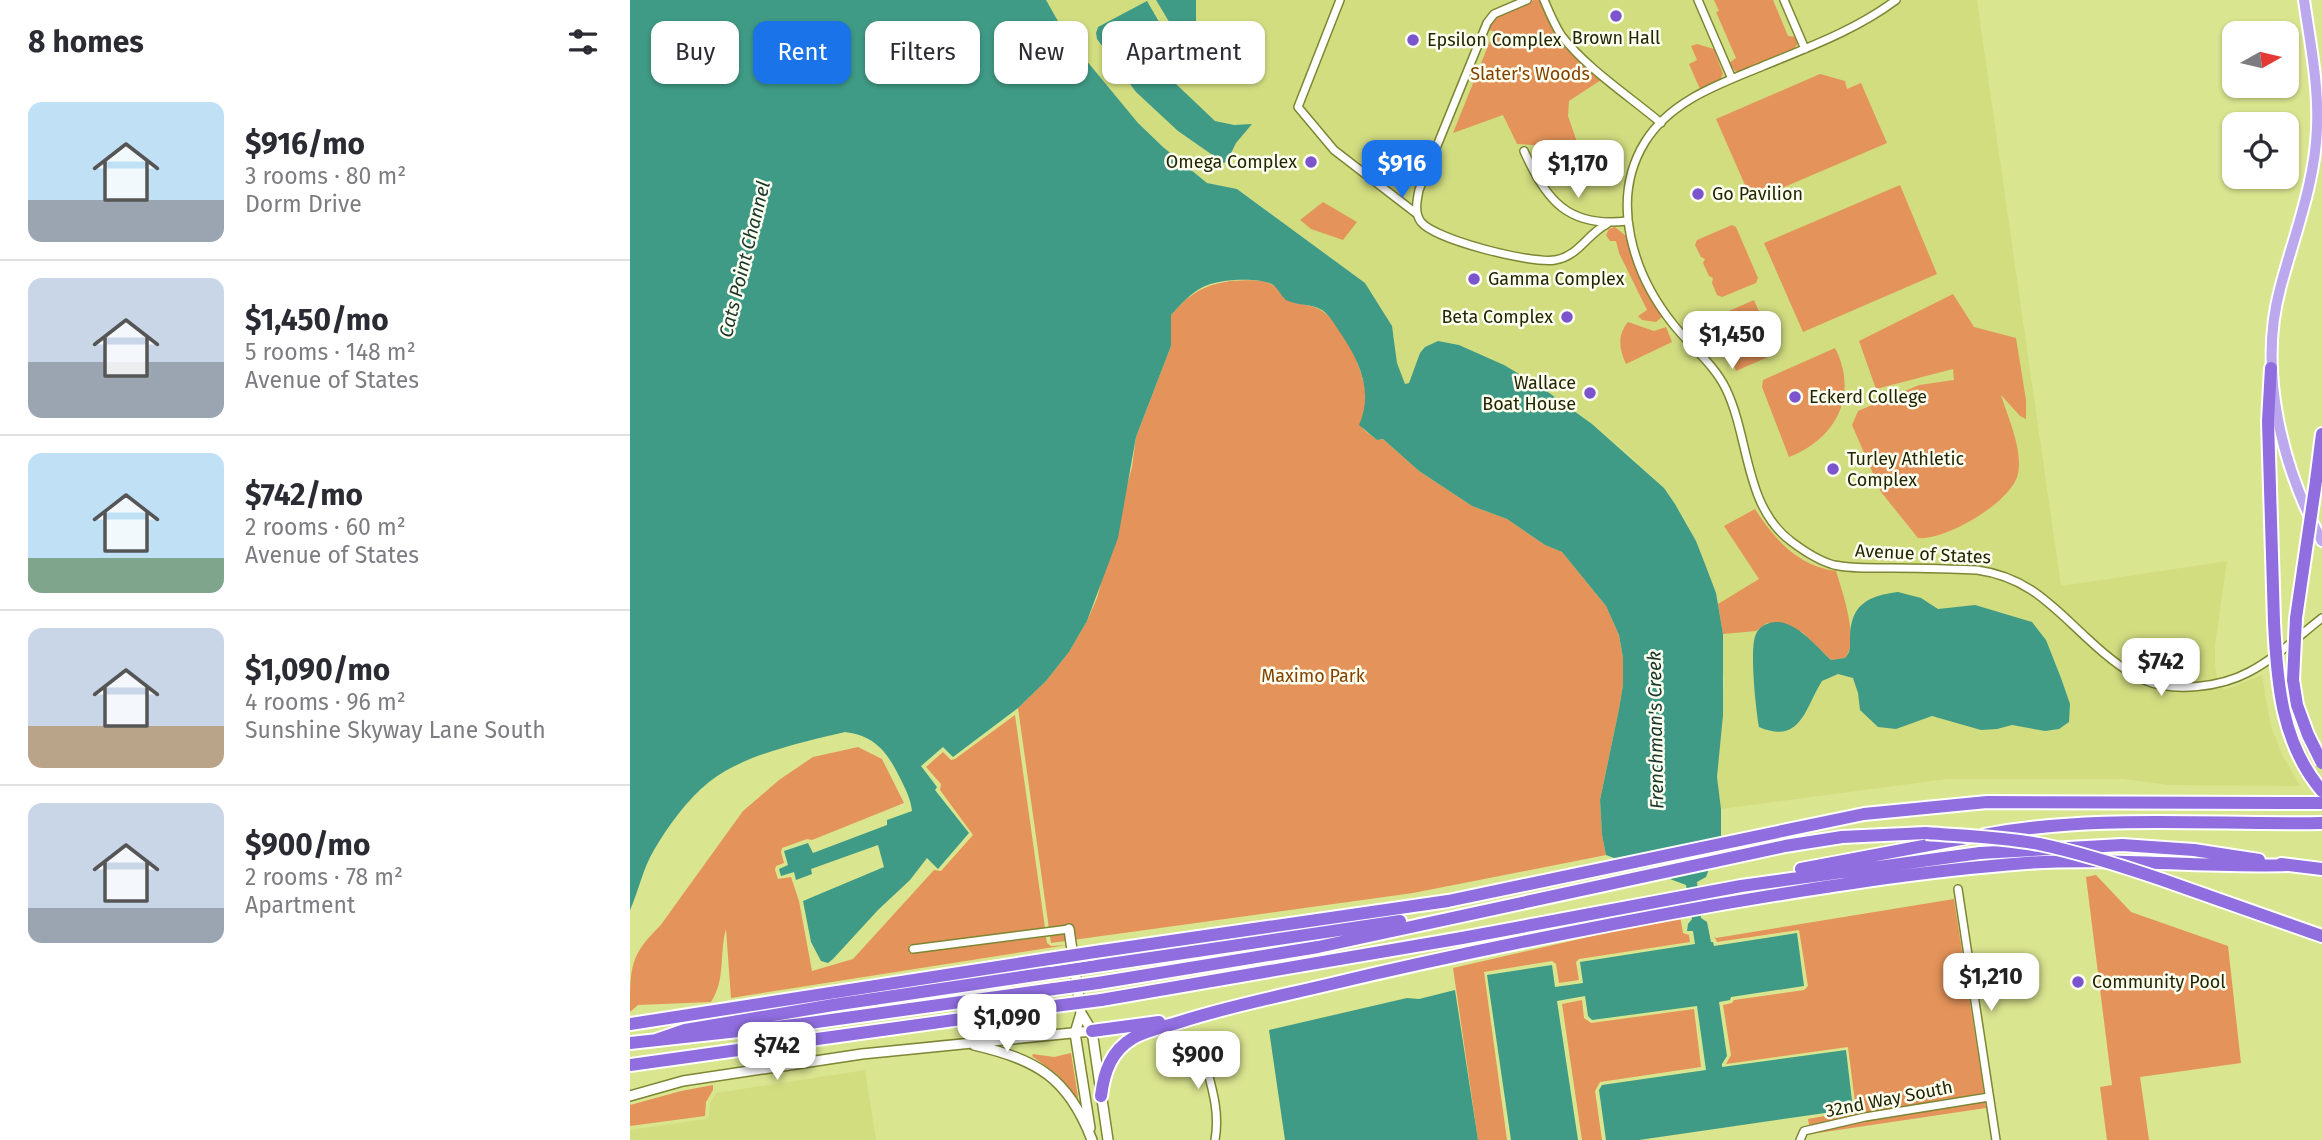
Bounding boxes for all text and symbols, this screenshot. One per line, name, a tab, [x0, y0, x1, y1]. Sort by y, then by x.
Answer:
marker: Brown Hall	[1608, 8, 1624, 24]
chip: Buy	[651, 21, 739, 84]
chip: Rent	[753, 21, 851, 84]
chip: Filters	[865, 21, 980, 84]
chip: New	[994, 21, 1088, 84]
chip: Apartment	[1102, 21, 1265, 84]
north arrow	[2222, 21, 2300, 98]
map controls	[2222, 21, 2299, 189]
icon: filters	[564, 23, 602, 61]
text: 8 homes	[28, 24, 144, 60]
place label: Brown Hall	[1572, 27, 1660, 49]
place label: Epsilon Complex	[1427, 29, 1562, 51]
marker: Epsilon Complex	[1405, 32, 1421, 48]
park label: Slater's Woods	[1470, 63, 1590, 85]
button: locate	[2222, 112, 2299, 189]
text: $916/mo	[245, 126, 365, 162]
icon: home	[84, 130, 168, 214]
pin: $916	[1361, 140, 1443, 200]
pin: $1,170	[1521, 140, 1635, 200]
text: $916	[1378, 149, 1426, 177]
text: $1,170	[1548, 149, 1608, 177]
place label: Omega Complex	[1166, 151, 1297, 173]
marker: Omega Complex	[1303, 154, 1319, 170]
text: 3 rooms · 80 m²	[245, 162, 406, 190]
water label: Cats Point Channel	[714, 179, 775, 340]
place label: Go Pavilion	[1712, 183, 1803, 205]
marker: Go Pavilion	[1690, 186, 1706, 202]
text: Dorm Drive	[245, 190, 362, 218]
place label: Gamma Complex	[1488, 268, 1625, 290]
marker: Gamma Complex	[1466, 271, 1482, 287]
text: $1,450/mo	[245, 302, 389, 338]
icon: home	[84, 306, 168, 390]
place label: Beta Complex	[1441, 306, 1553, 328]
marker: Beta Complex	[1559, 309, 1575, 325]
pin: $1,450	[1675, 312, 1789, 371]
text: $1,450	[1699, 320, 1765, 348]
text: 5 rooms · 148 m²	[245, 338, 416, 366]
text: Avenue of States	[245, 366, 419, 394]
place label: Wallace Boat House	[1482, 372, 1576, 415]
marker: Wallace Boat House	[1582, 385, 1598, 401]
place label: Eckerd College	[1809, 386, 1927, 408]
marker: Eckerd College	[1787, 389, 1803, 405]
place label: Turley Athletic Complex	[1847, 448, 1964, 491]
marker: Turley Athletic Complex	[1825, 461, 1841, 477]
text: $742/mo	[245, 477, 363, 513]
icon: home	[84, 481, 168, 565]
text: 2 rooms · 60 m²	[245, 513, 406, 541]
street label: Avenue of States	[1854, 539, 1992, 569]
text: Avenue of States	[245, 541, 419, 569]
pin: $742	[2120, 638, 2202, 698]
text: $742	[2138, 647, 2184, 675]
water label: Frenchman's Creek	[1643, 651, 1668, 809]
text: $1,090/mo	[245, 652, 390, 688]
icon: home	[84, 656, 168, 740]
park label: Maximo Park	[1261, 665, 1366, 687]
text: 4 rooms · 96 m²	[245, 688, 406, 716]
text: Sunshine Skyway Lane South	[245, 716, 546, 744]
text: $900/mo	[245, 827, 370, 863]
icon: home	[84, 831, 168, 915]
text: 2 rooms · 78 m²	[245, 863, 403, 891]
text: Apartment	[245, 891, 355, 919]
pin: $1,210	[1934, 954, 2048, 1013]
text: $1,210	[1959, 962, 2023, 990]
place label: Community Pool	[2092, 971, 2225, 993]
marker: Community Pool	[2070, 974, 2086, 990]
pin: $1,090	[950, 995, 1064, 1054]
text: $1,090	[973, 1003, 1041, 1031]
pin: $742	[736, 1023, 818, 1082]
text: $742	[754, 1031, 800, 1059]
pin: $900	[1157, 1032, 1239, 1091]
text: $900	[1172, 1040, 1224, 1068]
street label: 32nd Way South	[1824, 1076, 1954, 1122]

